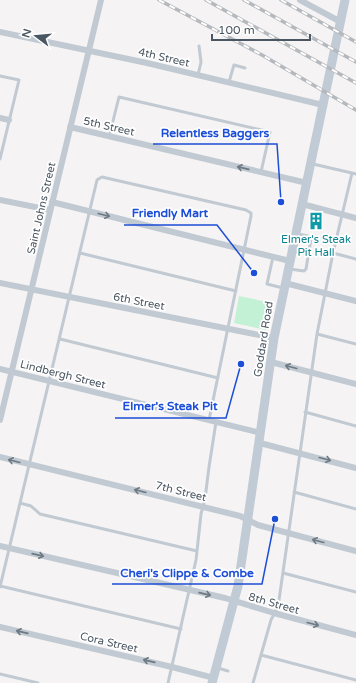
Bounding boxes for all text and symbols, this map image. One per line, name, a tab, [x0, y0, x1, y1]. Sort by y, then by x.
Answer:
north arrow	[16, 16, 56, 56]
scale bar	[212, 16, 310, 42]
text: 100 m	[218, 23, 255, 37]
text: N	[19, 27, 34, 39]
street label: 4th Street	[137, 45, 191, 70]
street label: 5th Street	[82, 114, 136, 139]
callout: Relentless Baggers	[153, 120, 277, 144]
text: Relentless Baggers	[161, 126, 270, 141]
street label: Saint Johns Street	[25, 161, 58, 255]
one-way arrow	[237, 164, 250, 171]
callout: Friendly Mart	[124, 201, 217, 225]
text: Friendly Mart	[132, 206, 209, 221]
building icon: Elmer's Steak Pit Hall	[306, 211, 326, 231]
one-way arrow	[97, 212, 110, 219]
place label: Elmer's Steak Pit Hall	[281, 233, 351, 259]
street label: 6th Street	[112, 290, 166, 313]
street label: Goddard Road	[251, 300, 276, 378]
street label: Lindbergh Street	[19, 358, 107, 391]
one-way arrow	[285, 363, 298, 370]
callout: Elmer's Steak Pit	[115, 394, 226, 418]
text: Elmer's Steak Pit	[123, 399, 218, 413]
one-way arrow	[8, 456, 21, 464]
one-way arrow	[318, 456, 331, 464]
street label: 7th Street	[154, 479, 208, 504]
one-way arrow	[134, 487, 147, 495]
one-way arrow	[312, 537, 325, 544]
one-way arrow	[31, 551, 44, 559]
callout: Cheri's Clippe & Combe	[112, 560, 262, 584]
text: Cheri's Clippe & Combe	[120, 566, 254, 581]
one-way arrow	[199, 590, 212, 598]
street label: 8th Street	[247, 590, 301, 617]
one-way arrow	[306, 620, 319, 628]
one-way arrow	[16, 628, 29, 636]
street label: Cora Street	[79, 630, 139, 655]
one-way arrow	[142, 657, 155, 665]

